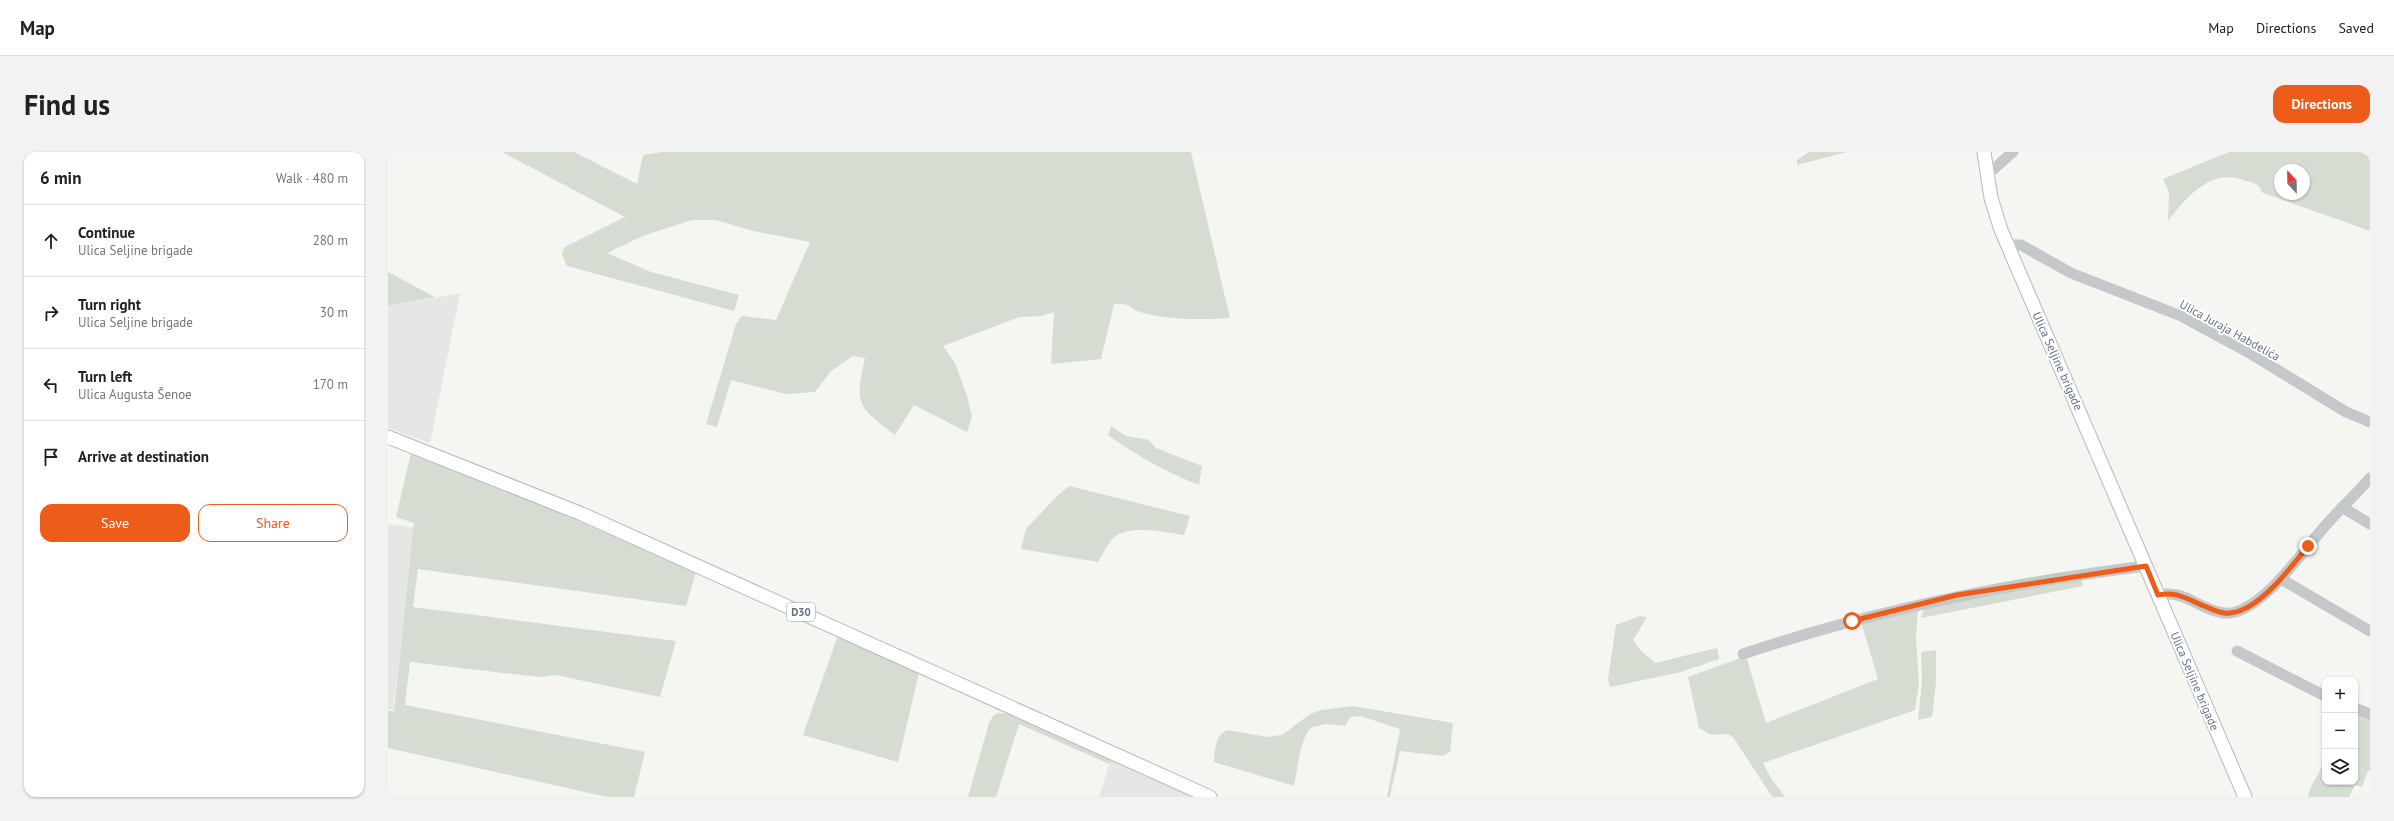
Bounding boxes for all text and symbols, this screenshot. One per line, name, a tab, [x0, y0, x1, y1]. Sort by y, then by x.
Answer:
text: Map	[20, 16, 55, 40]
text: Map	[2208, 19, 2234, 37]
text: Directions	[2256, 19, 2316, 37]
text: Saved	[2338, 19, 2374, 37]
button: Directions	[2273, 85, 2370, 123]
text: Find us	[24, 86, 110, 123]
north arrow	[2274, 164, 2310, 200]
text: 6 min	[40, 167, 81, 189]
text: Walk · 480 m	[276, 170, 348, 187]
text: Continue	[78, 223, 135, 242]
icon: ahead	[40, 230, 62, 252]
text: 280 m	[313, 232, 348, 249]
text: Ulica Seljine brigade	[78, 242, 193, 259]
text: Turn right	[78, 295, 141, 314]
street label: Ulica Juraja Habdelića	[2177, 296, 2283, 364]
icon: right	[40, 302, 62, 324]
text: 30 m	[320, 304, 348, 321]
street label: Ulica Seljine brigade	[2030, 309, 2086, 413]
text: Ulica Seljine brigade	[78, 314, 193, 331]
text: Turn left	[78, 367, 132, 386]
icon: left	[40, 374, 62, 396]
text: 170 m	[313, 376, 348, 393]
text: Ulica Augusta Šenoe	[78, 386, 192, 403]
icon: arrive	[40, 446, 62, 468]
text: Arrive at destination	[78, 447, 209, 466]
button: Save	[40, 504, 190, 542]
button: Share	[198, 504, 348, 542]
route end	[2299, 537, 2317, 555]
road number: D30	[787, 603, 815, 621]
route start	[1843, 612, 1861, 630]
street label: Ulica Seljine brigade	[2167, 629, 2223, 733]
map controls	[2322, 677, 2358, 785]
button: +	[2322, 677, 2358, 713]
button: −	[2322, 713, 2358, 749]
button: layers	[2322, 749, 2358, 785]

